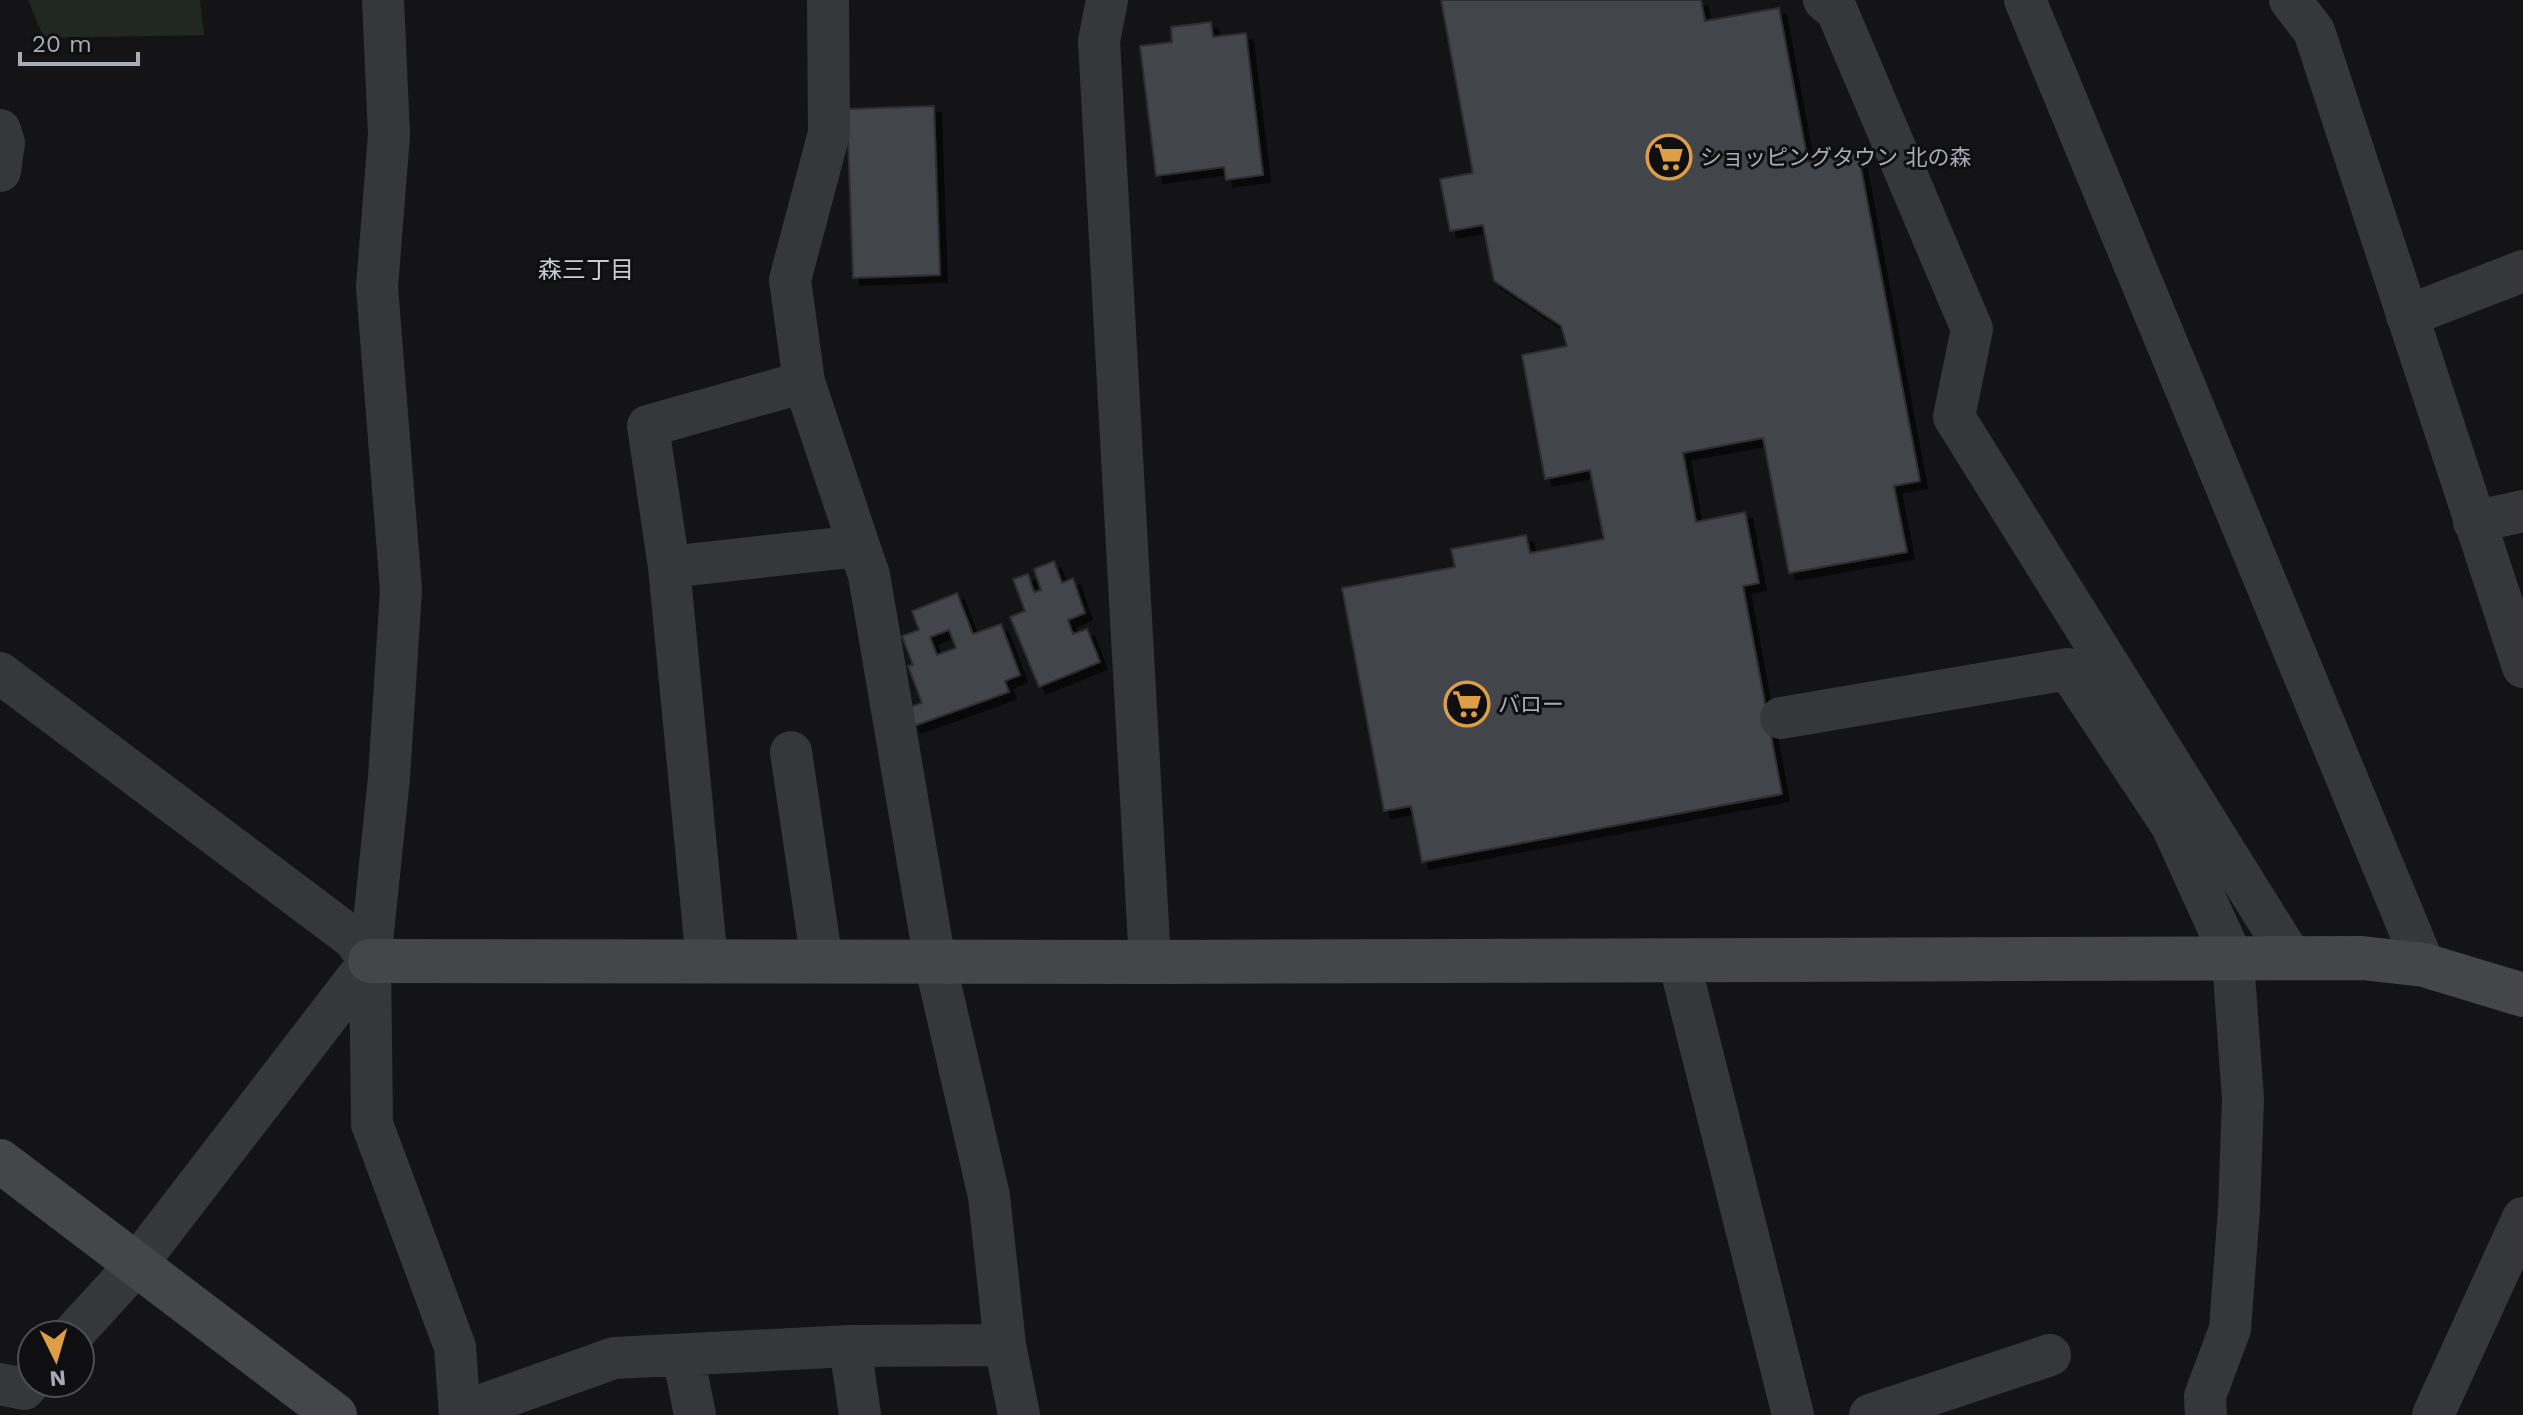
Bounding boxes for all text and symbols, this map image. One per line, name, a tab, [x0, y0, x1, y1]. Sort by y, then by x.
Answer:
scale bar	[20, 16, 138, 66]
text: 20 m	[32, 30, 92, 58]
supermarket icon: ショッピングタウン 北の森	[1645, 133, 1693, 181]
place label: ショッピングタウン 北の森	[1700, 145, 1972, 170]
district label: 森三丁目	[538, 256, 634, 284]
supermarket icon: バロー	[1443, 680, 1491, 728]
place label: バロー	[1498, 692, 1564, 717]
north arrow	[16, 1319, 96, 1399]
text: N	[48, 1365, 67, 1392]

